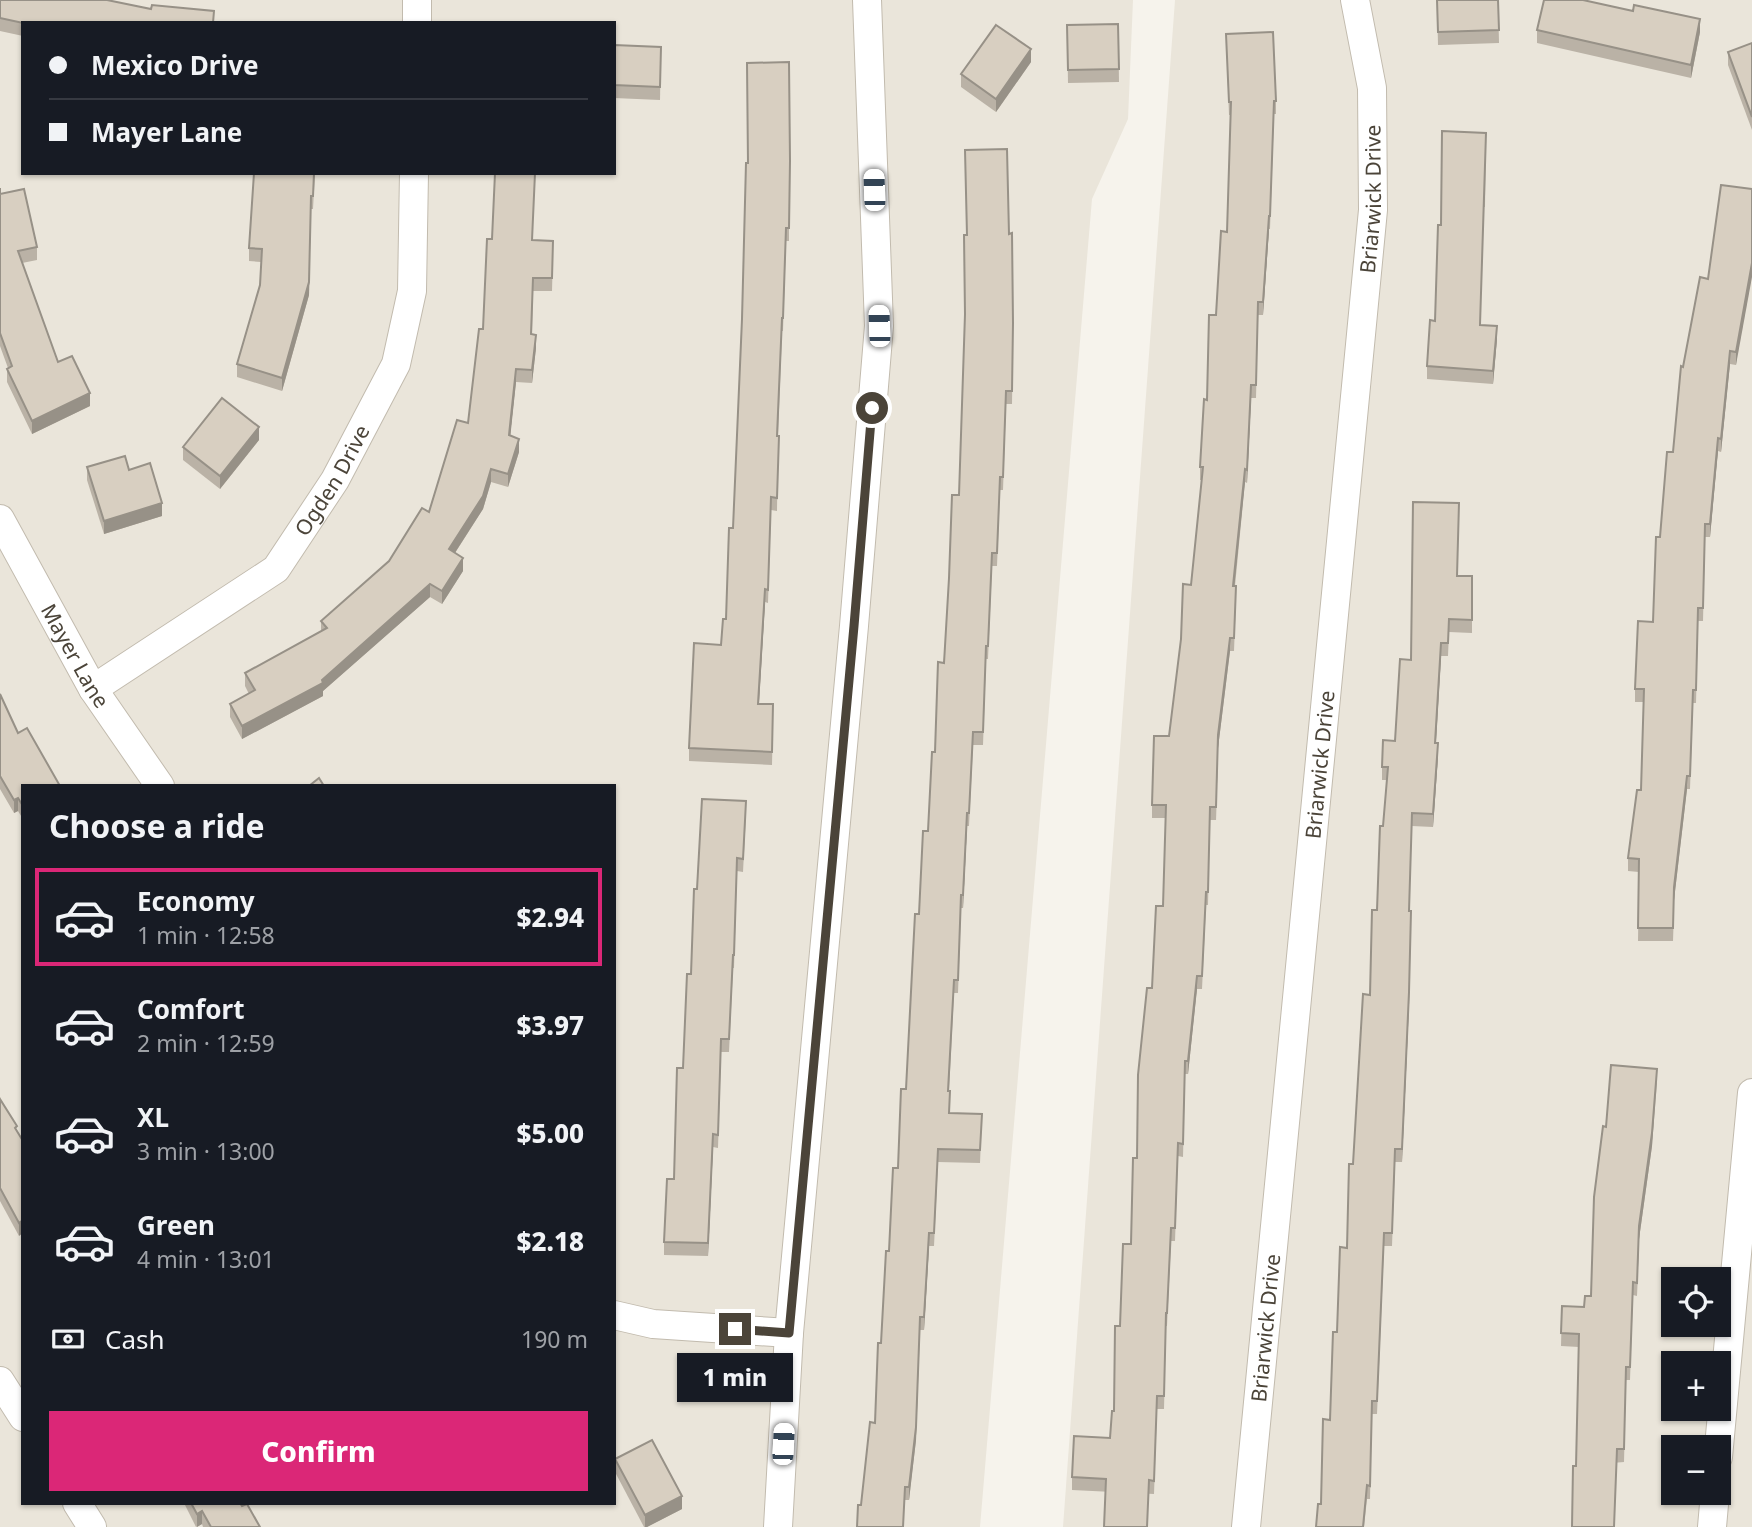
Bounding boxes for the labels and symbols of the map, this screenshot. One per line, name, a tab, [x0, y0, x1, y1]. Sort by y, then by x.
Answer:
street label: Briarwick Drive	[1353, 125, 1387, 275]
car	[863, 169, 886, 211]
car	[868, 305, 891, 347]
route start	[856, 392, 888, 424]
street label: Ogden Drive	[288, 420, 376, 541]
street label: Mayer Lane	[35, 599, 116, 713]
street label: Briarwick Drive	[1298, 689, 1341, 840]
street label: Briarwick Drive	[1244, 1252, 1286, 1403]
route end	[719, 1313, 751, 1345]
callout: 1 min	[677, 1354, 793, 1402]
car	[772, 1422, 795, 1466]

